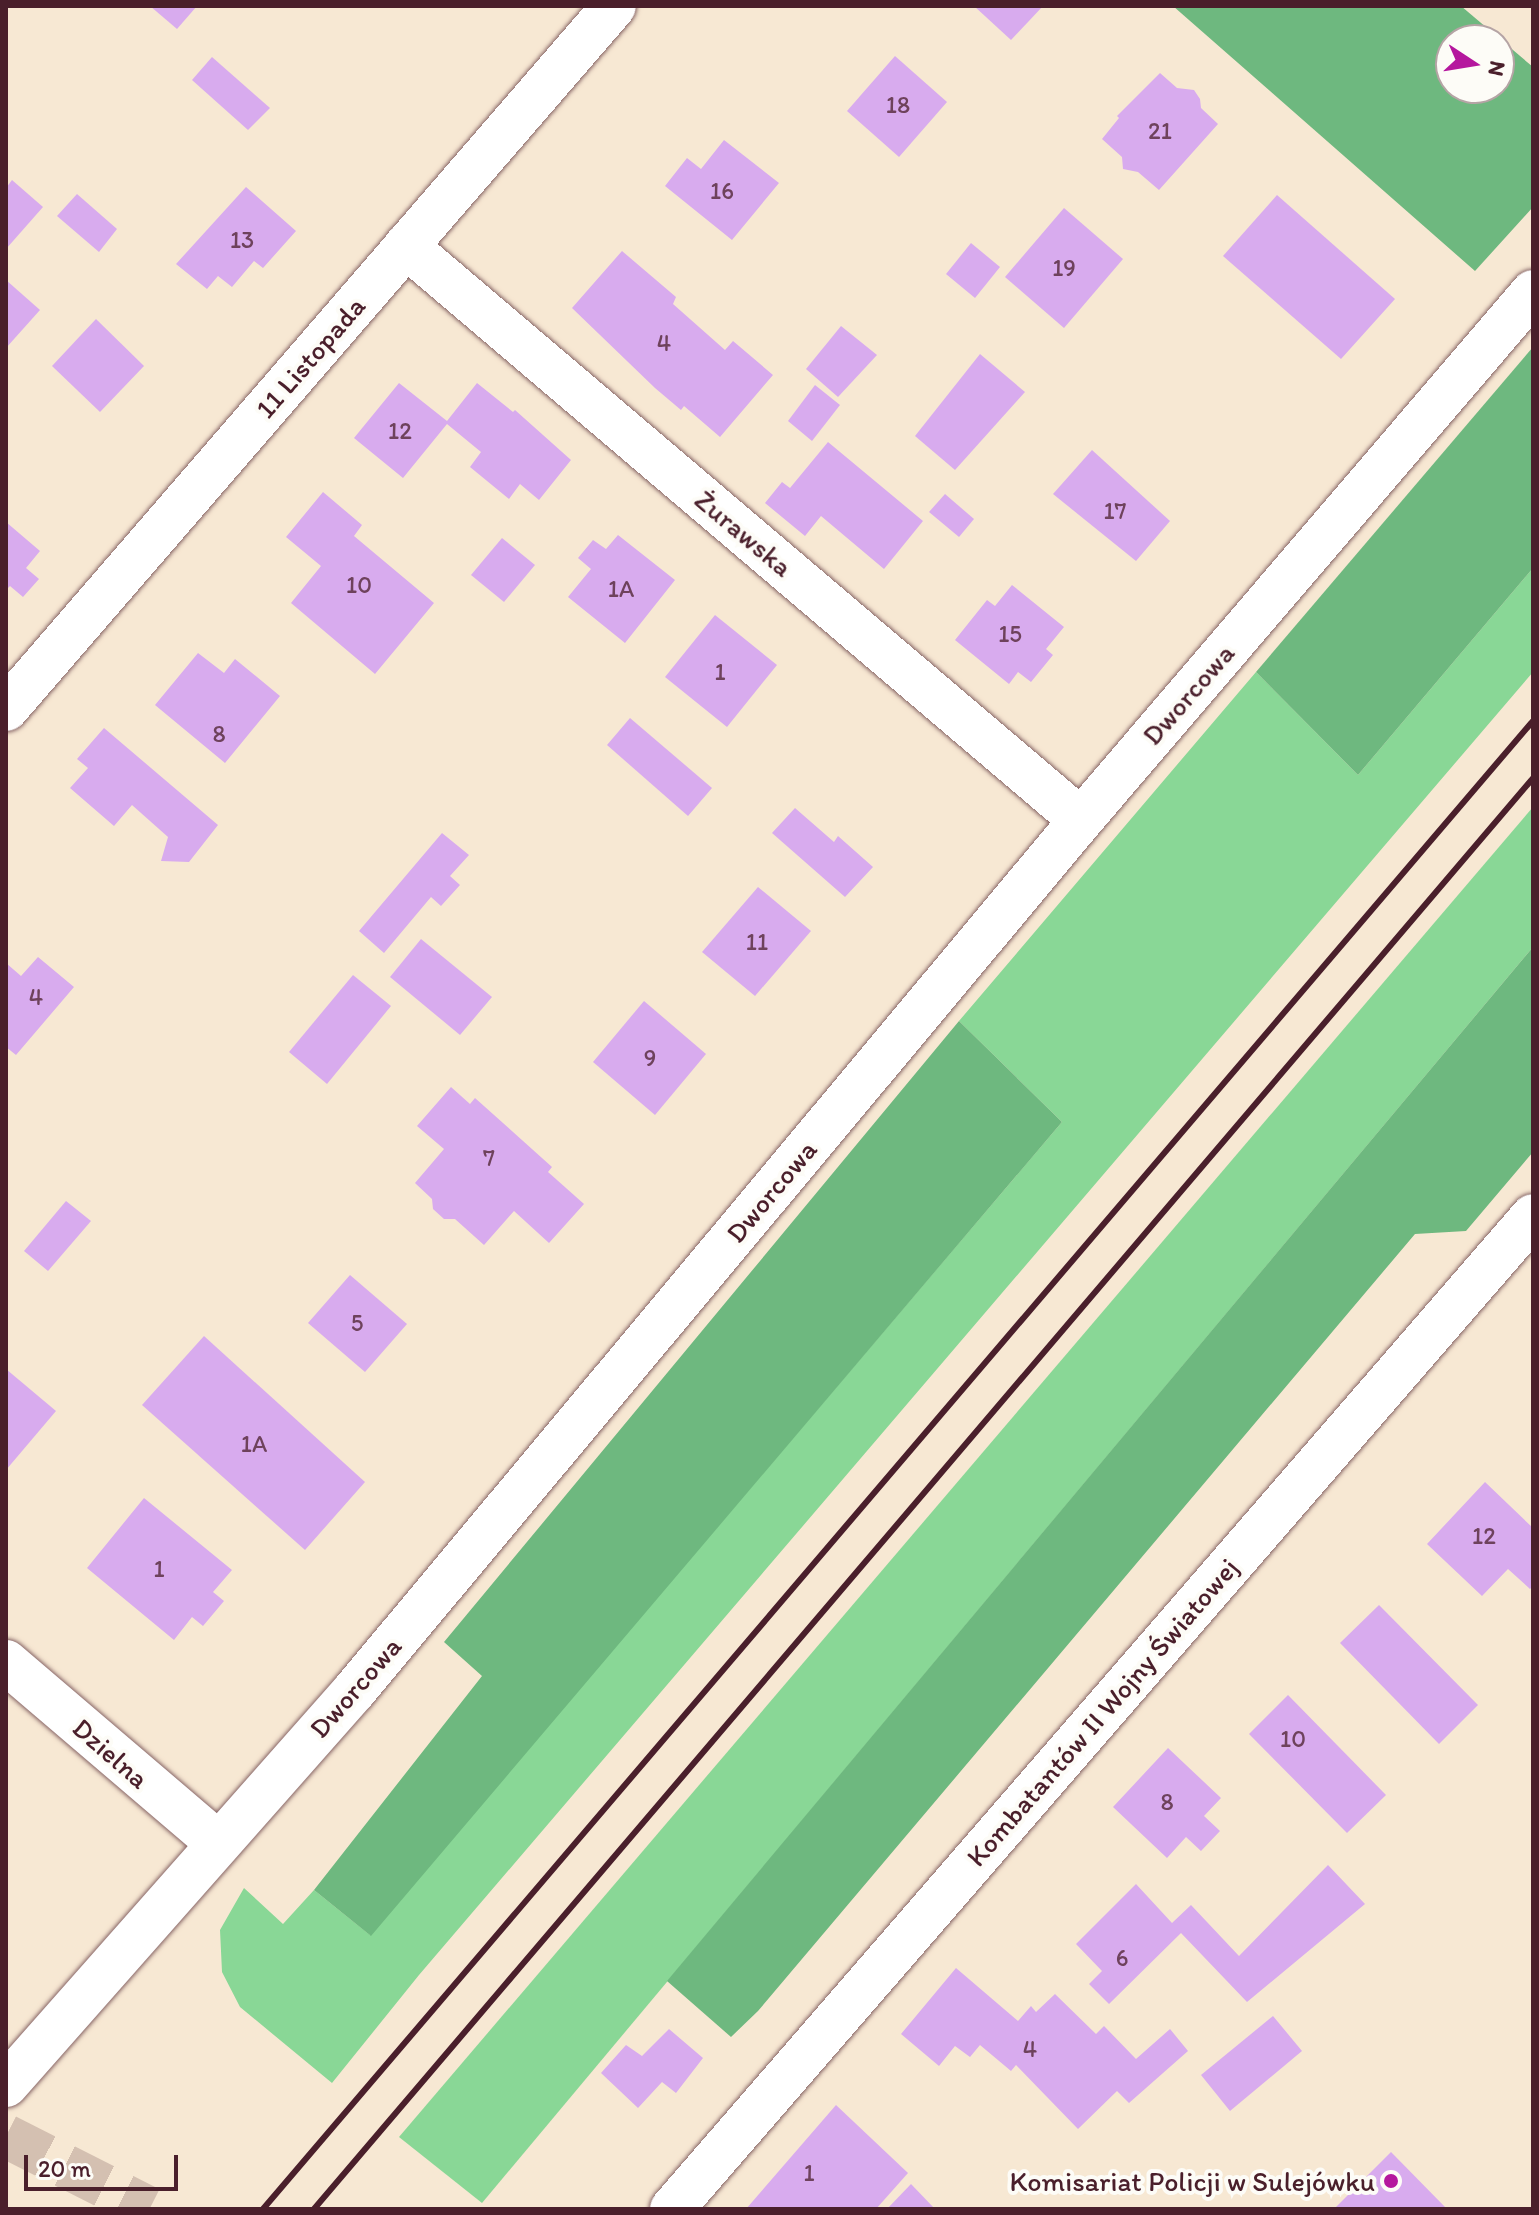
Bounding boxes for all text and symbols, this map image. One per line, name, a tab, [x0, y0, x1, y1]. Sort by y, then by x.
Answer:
north arrow	[1435, 24, 1515, 104]
text: N	[1482, 59, 1512, 79]
house number: 18	[886, 91, 910, 119]
house number: 21	[1148, 117, 1172, 145]
house number: 16	[710, 177, 734, 205]
house number: 13	[230, 226, 254, 254]
house number: 19	[1052, 254, 1076, 282]
street label: 11 Listopada	[248, 289, 372, 425]
house number: 4	[657, 329, 671, 357]
house number: 12	[388, 417, 412, 445]
street label: Żurawska	[688, 483, 800, 583]
house number: 17	[1103, 497, 1127, 525]
house number: 10	[346, 571, 372, 599]
house number: 1A	[608, 575, 634, 603]
house number: 15	[998, 620, 1022, 648]
street label: Dworcowa	[1135, 636, 1241, 752]
house number: 1	[714, 658, 726, 686]
house number: 8	[212, 720, 226, 748]
house number: 11	[746, 928, 768, 956]
house number: 4	[29, 983, 43, 1011]
house number: 9	[644, 1044, 656, 1072]
street label: Dworcowa	[718, 1133, 824, 1249]
house number: 7	[483, 1144, 495, 1172]
house number: 5	[351, 1309, 363, 1337]
house number: 1A	[241, 1430, 267, 1458]
house number: 12	[1472, 1522, 1496, 1550]
street label: Kombatantów II Wojny Światowej	[959, 1551, 1245, 1873]
house number: 1	[153, 1555, 165, 1583]
street label: Dworcowa	[302, 1629, 408, 1745]
street label: Dzielna	[66, 1711, 156, 1795]
house number: 10	[1280, 1725, 1306, 1753]
house number: 8	[1160, 1788, 1174, 1816]
house number: 6	[1116, 1944, 1128, 1972]
house number: 4	[1023, 2035, 1037, 2063]
scale bar	[28, 2139, 182, 2189]
text: 20 m	[38, 2154, 91, 2183]
house number: 1	[803, 2159, 815, 2187]
place label: Komisariat Policji w Sulejówku	[1011, 2164, 1375, 2198]
marker: Komisariat Policji w Sulejówku	[1382, 2172, 1400, 2190]

